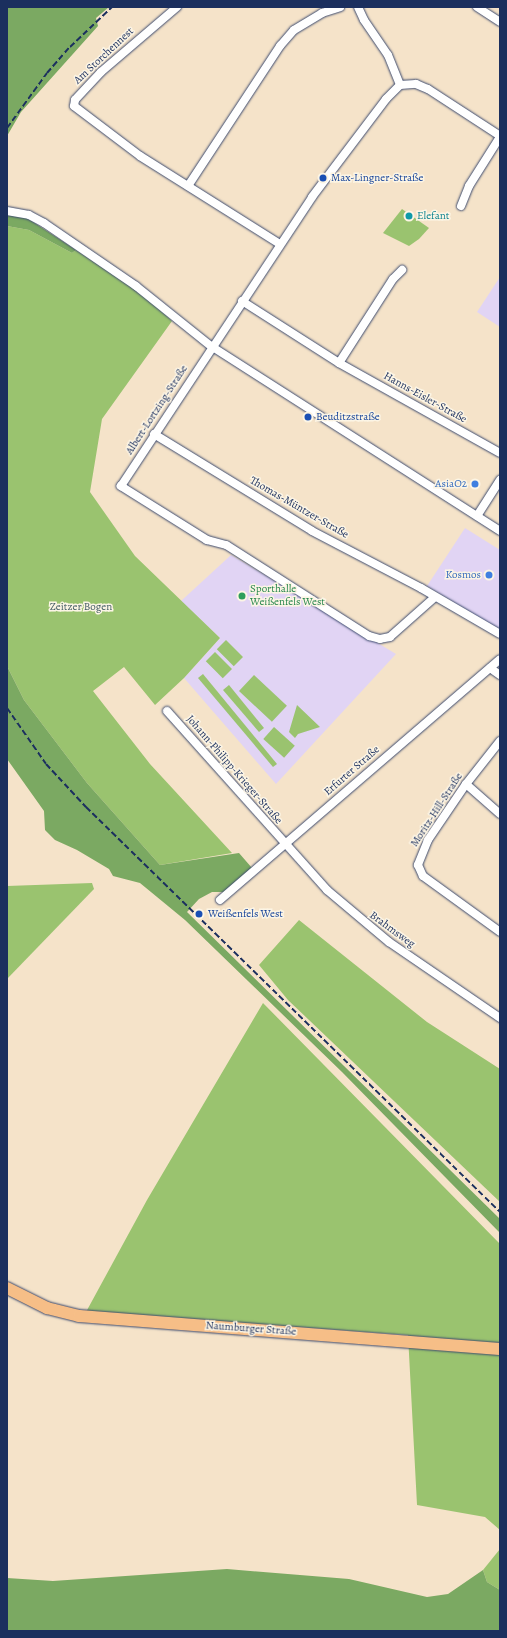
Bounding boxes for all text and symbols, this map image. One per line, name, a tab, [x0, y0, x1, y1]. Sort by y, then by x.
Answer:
street label: Am Storchennest	[71, 25, 137, 87]
place label: Max-Lingner-Straße	[331, 171, 424, 185]
marker: Max-Lingner-Straße	[318, 173, 328, 183]
place label: Elefant	[417, 209, 449, 223]
marker: Elefant	[404, 211, 414, 221]
street label: Albert-Lortzing-Straße	[123, 363, 191, 457]
street label: Hanns-Eisler-Straße	[381, 370, 469, 426]
place label: Beuditzstraße	[316, 410, 380, 424]
marker: Beuditzstraße	[303, 412, 313, 422]
street label: Thomas-Müntzer-Straße	[247, 474, 351, 542]
place label: AsiaO2	[435, 477, 467, 491]
marker: AsiaO2	[470, 479, 480, 489]
place label: Kosmos	[445, 568, 481, 582]
marker: Kosmos	[484, 570, 494, 580]
place label: Sporthalle Weißenfels West	[250, 583, 325, 609]
marker: Sporthalle Weißenfels West	[237, 591, 247, 601]
park label: Zeitzer Bogen	[50, 600, 112, 614]
street label: Johann-Philipp-Krieger-Straße	[183, 713, 285, 827]
street label: Erfurter Straße	[322, 743, 382, 799]
street label: Moritz-Hill-Straße	[408, 771, 466, 849]
place label: Weißenfels West	[208, 907, 283, 921]
marker: Weißenfels West	[193, 908, 205, 920]
street label: Brahmsweg	[367, 909, 417, 951]
street label: Naumburger Straße	[205, 1319, 297, 1339]

